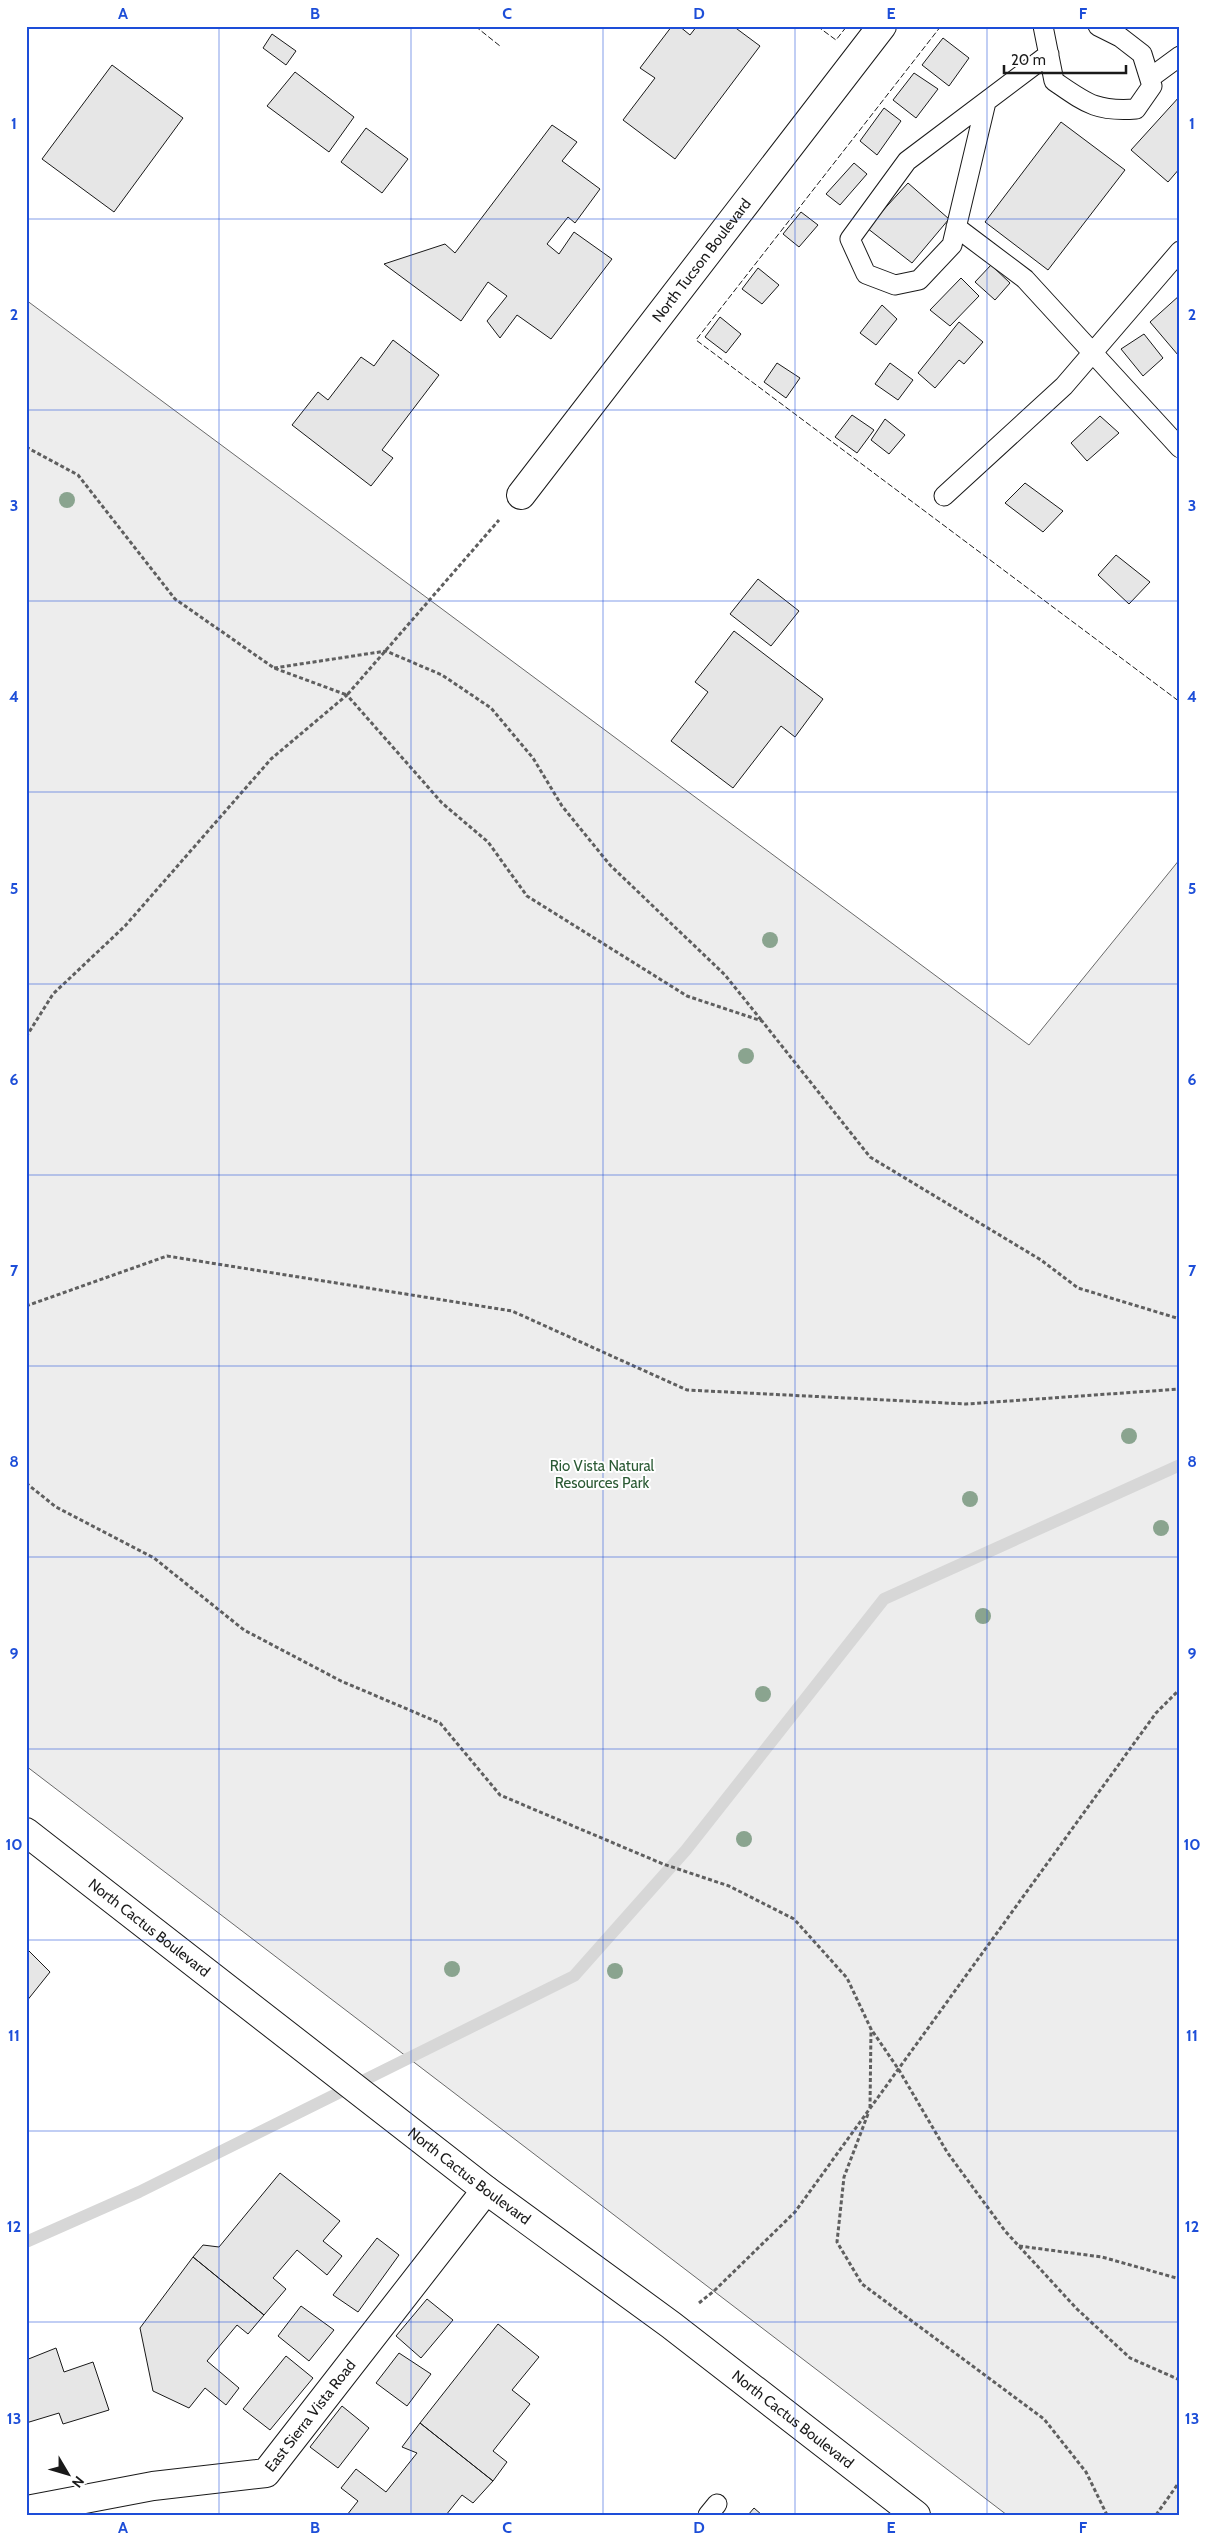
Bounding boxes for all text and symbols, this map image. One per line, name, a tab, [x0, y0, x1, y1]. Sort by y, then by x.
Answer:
text: A	[118, 4, 128, 23]
text: B	[310, 4, 320, 23]
text: C	[502, 4, 512, 23]
text: D	[693, 4, 705, 23]
text: E	[886, 4, 896, 23]
text: F	[1079, 4, 1088, 23]
scale bar	[1004, 42, 1126, 74]
text: 20 m	[1011, 51, 1046, 69]
text: 1	[11, 114, 17, 133]
text: 1	[1189, 114, 1195, 133]
street label: North Tucson Boulevard	[648, 195, 755, 326]
text: 2	[10, 305, 18, 324]
text: 2	[1188, 305, 1196, 324]
text: 3	[10, 496, 18, 515]
text: 3	[1188, 496, 1196, 515]
text: 4	[9, 687, 19, 706]
text: 4	[1187, 687, 1197, 706]
text: 5	[10, 879, 18, 898]
text: 5	[1188, 879, 1196, 898]
text: 6	[10, 1070, 19, 1089]
text: 6	[1188, 1070, 1197, 1089]
text: 7	[10, 1261, 19, 1280]
text: 7	[1188, 1261, 1197, 1280]
text: 8	[9, 1452, 19, 1471]
text: 8	[1187, 1452, 1197, 1471]
park label: Rio Vista Natural Resources Park	[550, 1457, 655, 1492]
text: 9	[10, 1644, 19, 1663]
text: 9	[1188, 1644, 1197, 1663]
text: 10	[5, 1835, 23, 1854]
text: 10	[1183, 1835, 1201, 1854]
street label: North Cactus Boulevard	[85, 1875, 214, 1981]
text: 11	[8, 2026, 20, 2045]
text: 11	[1186, 2026, 1198, 2045]
street label: North Cactus Boulevard	[404, 2124, 534, 2228]
text: 12	[7, 2217, 21, 2236]
text: 12	[1185, 2217, 1199, 2236]
street label: East Sierra Vista Road	[261, 2356, 360, 2475]
street label: North Cactus Boulevard	[728, 2367, 857, 2472]
text: 13	[7, 2409, 21, 2428]
text: 13	[1185, 2409, 1199, 2428]
north arrow	[42, 2448, 92, 2498]
text: N	[68, 2473, 88, 2491]
text: A	[118, 2518, 128, 2537]
text: B	[310, 2518, 320, 2537]
text: C	[502, 2518, 512, 2537]
text: D	[693, 2518, 705, 2537]
text: E	[886, 2518, 896, 2537]
text: F	[1079, 2518, 1088, 2537]

